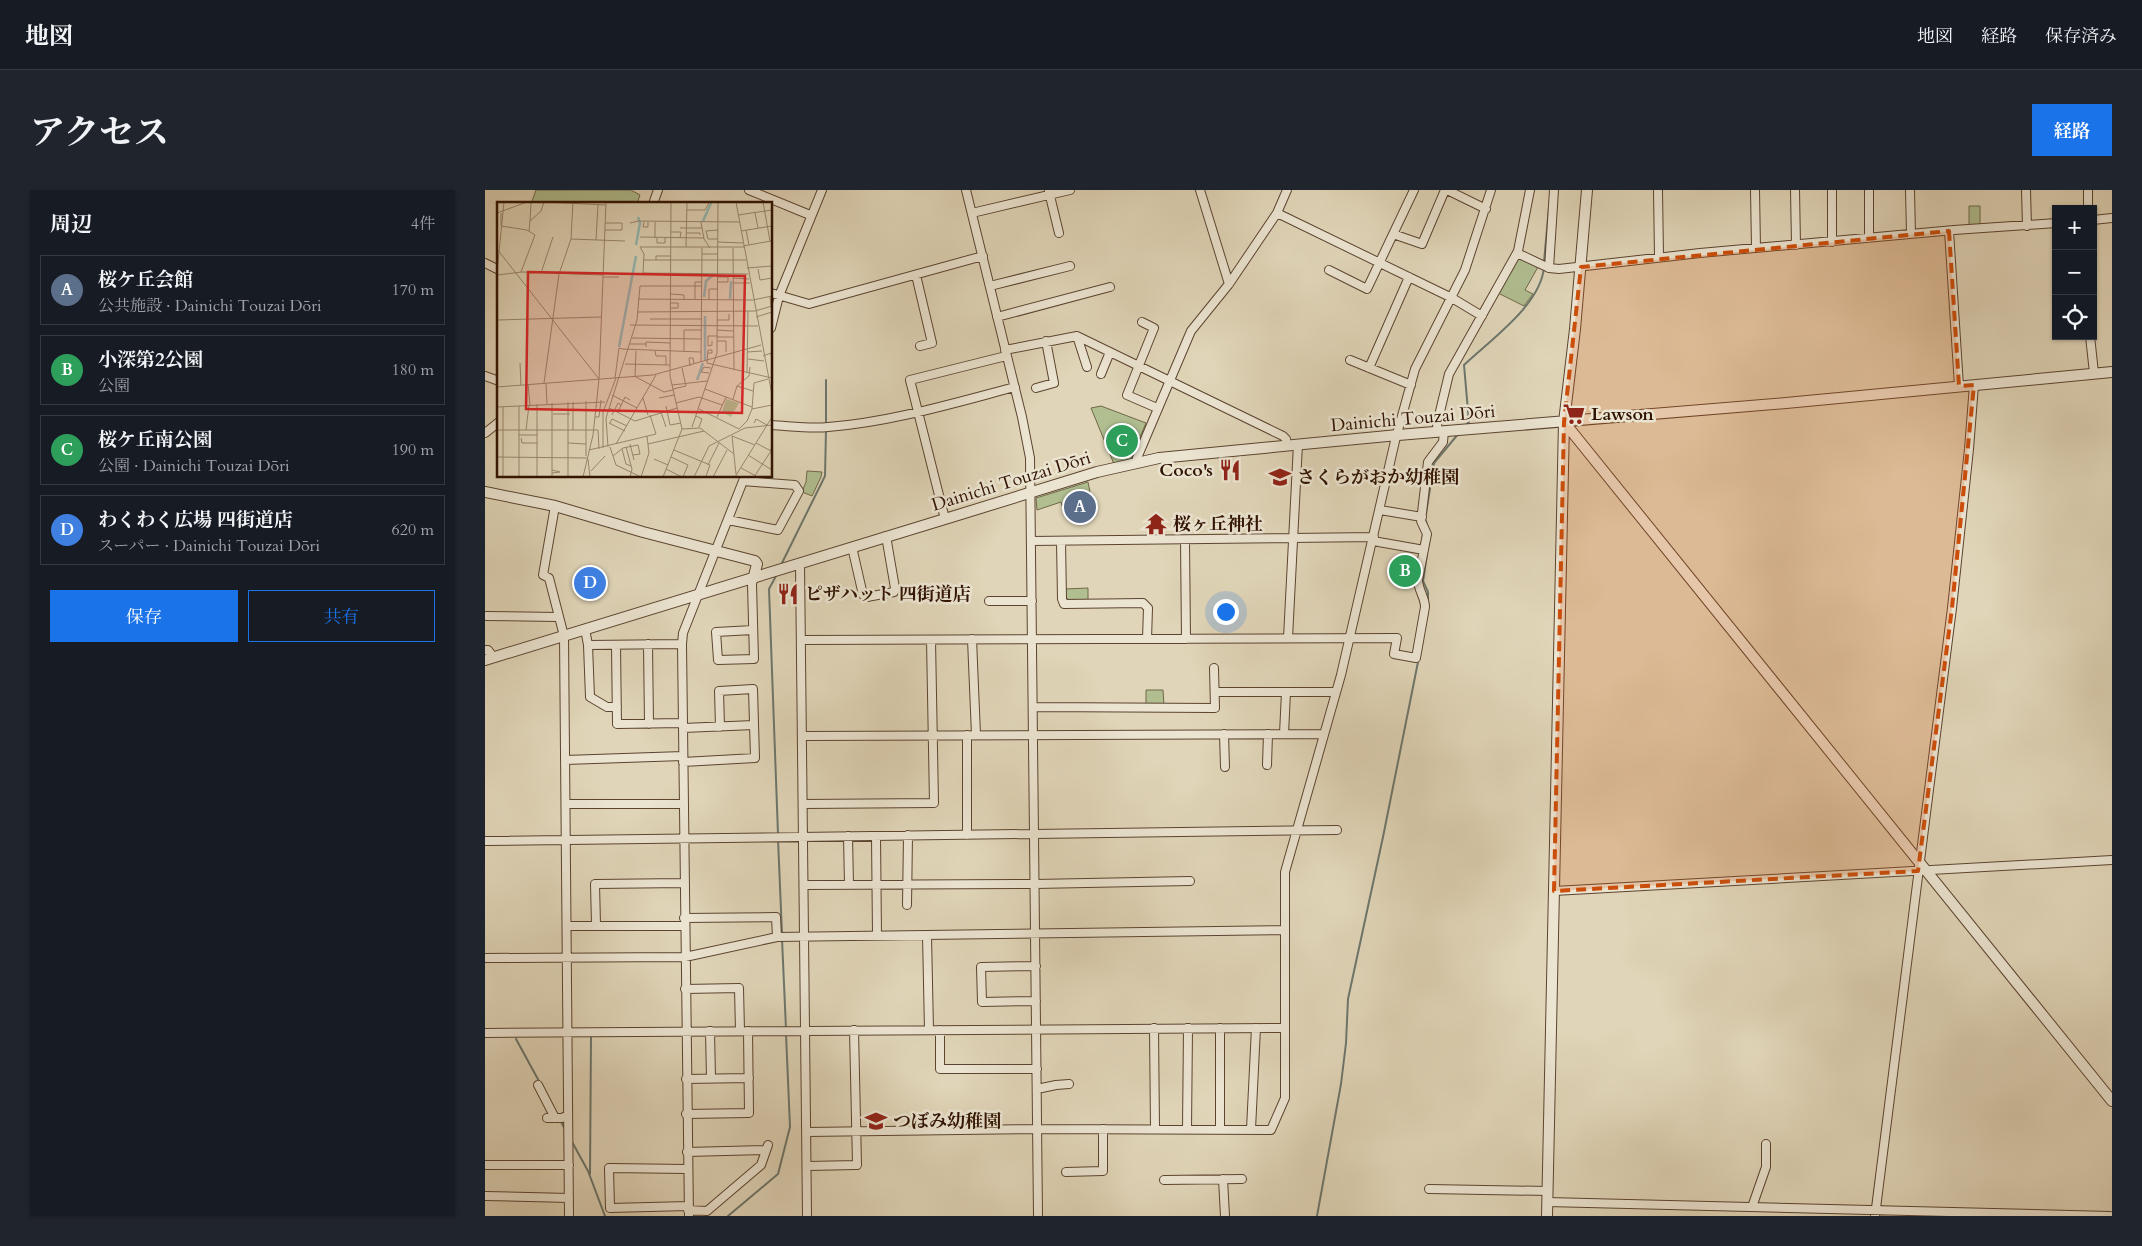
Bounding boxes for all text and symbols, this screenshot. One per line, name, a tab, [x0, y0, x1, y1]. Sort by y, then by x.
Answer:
text: 地図	[25, 20, 73, 53]
text: 地図	[1917, 24, 1953, 49]
text: 経路	[1981, 24, 2017, 49]
text: 保存済み	[2045, 24, 2117, 49]
button: 経路	[2032, 104, 2112, 156]
text: アクセス	[30, 109, 169, 157]
inset map	[497, 202, 773, 478]
map controls	[2052, 205, 2097, 340]
button: +	[2052, 205, 2097, 250]
text: 周辺	[50, 210, 92, 239]
text: 4件	[411, 213, 435, 235]
button: −	[2052, 250, 2097, 295]
text: 桜ケ丘会館	[98, 267, 193, 293]
text: A	[61, 279, 73, 301]
text: 170 m	[392, 279, 434, 301]
text: 公共施設 · Dainichi Touzai Dōri	[98, 295, 322, 317]
button: locate	[2052, 295, 2097, 340]
text: 小深第2公園	[98, 347, 203, 373]
text: B	[61, 359, 73, 381]
text: 180 m	[392, 359, 434, 381]
text: 公園	[98, 375, 130, 397]
street label: Dainichi Touzai Dōri	[1330, 399, 1496, 438]
supermarket icon: Lawson	[1561, 401, 1587, 427]
place label: Lawson	[1591, 402, 1654, 427]
pin: C	[1106, 422, 1138, 460]
text: 桜ケ丘南公園	[98, 427, 212, 453]
text: C	[61, 439, 73, 461]
text: 190 m	[392, 439, 434, 461]
street label: Dainichi Touzai Dōri	[928, 445, 1094, 518]
text: 公園 · Dainichi Touzai Dōri	[98, 455, 290, 477]
restaurant icon: Coco's	[1217, 457, 1243, 483]
place label: Coco's	[1159, 458, 1213, 483]
school or university icon: さくらがおか幼稚園	[1267, 464, 1293, 490]
place label: さくらがおか幼稚園	[1297, 465, 1459, 490]
pin: A	[1064, 488, 1096, 526]
text: わくわく広場 四街道店	[98, 507, 293, 533]
temple icon: 桜ヶ丘神社	[1143, 511, 1169, 537]
place label: 桜ヶ丘神社	[1173, 512, 1263, 537]
text: D	[60, 519, 74, 541]
text: 620 m	[392, 519, 434, 541]
text: スーパー · Dainichi Touzai Dōri	[98, 535, 320, 557]
pin: B	[1389, 552, 1421, 590]
pin: D	[574, 564, 606, 602]
restaurant icon: ピザハット 四街道店	[775, 581, 801, 607]
place label: ピザハット 四街道店	[805, 582, 971, 607]
button: 保存	[50, 590, 238, 642]
button: 共有	[248, 590, 435, 642]
your location	[1213, 599, 1239, 625]
school or university icon: つぼみ幼稚園	[863, 1108, 889, 1134]
place label: つぼみ幼稚園	[893, 1109, 1001, 1134]

